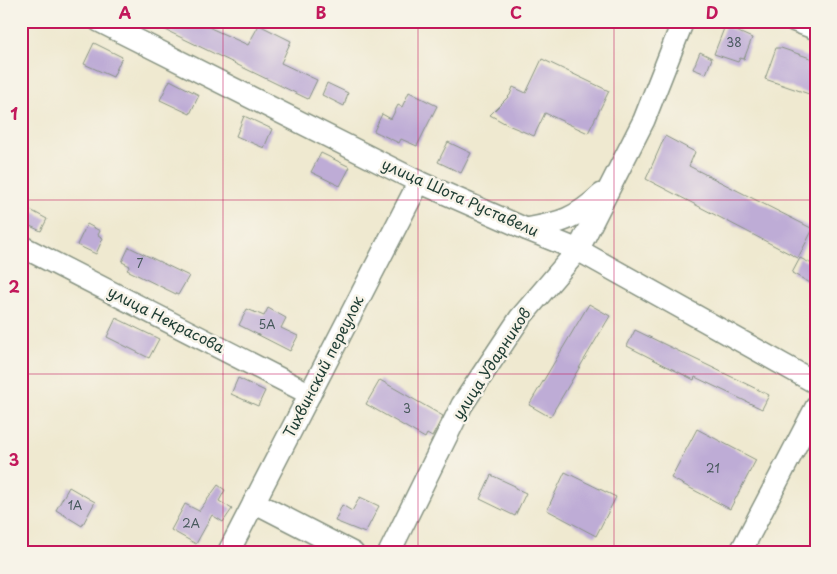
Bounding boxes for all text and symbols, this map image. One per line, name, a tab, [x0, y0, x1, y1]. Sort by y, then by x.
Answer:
text: A	[119, 0, 132, 24]
text: B	[316, 0, 327, 24]
text: C	[510, 0, 522, 24]
text: D	[706, 0, 718, 24]
house number: 38	[726, 33, 742, 51]
text: 1	[10, 101, 18, 125]
street label: улица Шота Руставели	[379, 152, 543, 242]
house number: 7	[137, 254, 144, 272]
text: 2	[8, 274, 20, 298]
street label: улица Некрасова	[104, 279, 230, 358]
street label: Тихвинский переулок	[277, 291, 369, 442]
street label: улица Ударников	[446, 302, 536, 424]
house number: 5А	[259, 315, 275, 333]
house number: 3	[403, 399, 411, 417]
text: 3	[9, 447, 19, 471]
house number: 21	[706, 459, 720, 477]
house number: 1А	[68, 496, 82, 514]
house number: 2А	[182, 514, 200, 532]

